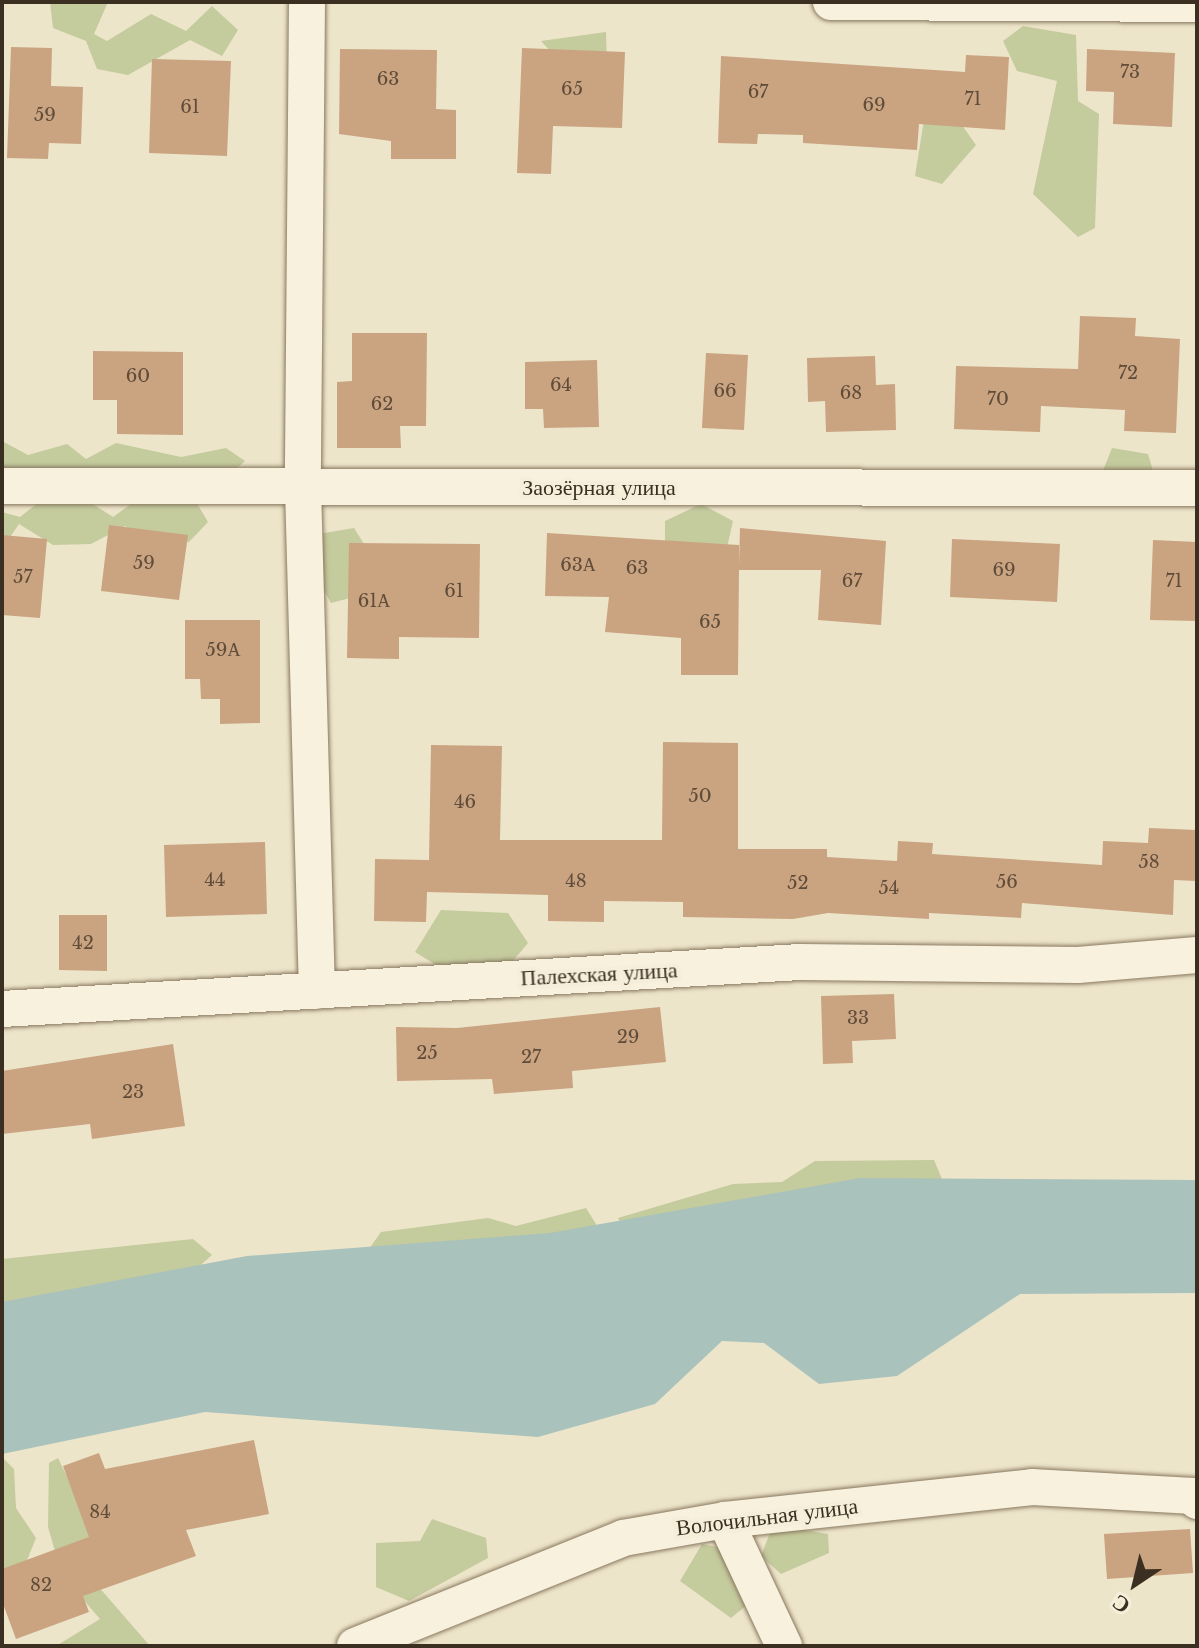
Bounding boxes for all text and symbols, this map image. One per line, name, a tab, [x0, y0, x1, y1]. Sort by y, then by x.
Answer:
house number: 73	[1120, 61, 1140, 83]
house number: 63	[377, 68, 399, 90]
house number: 65	[561, 78, 583, 100]
house number: 67	[748, 81, 768, 103]
house number: 71	[964, 88, 982, 110]
house number: 69	[862, 94, 886, 116]
house number: 61	[180, 96, 200, 118]
house number: 59	[34, 104, 56, 126]
house number: 72	[1118, 362, 1138, 384]
house number: 60	[126, 365, 150, 387]
house number: 64	[550, 374, 572, 396]
house number: 66	[713, 380, 737, 402]
house number: 68	[840, 382, 862, 404]
house number: 70	[987, 388, 1009, 410]
house number: 62	[371, 393, 393, 415]
street label: Заозёрная улица	[522, 475, 676, 501]
house number: 59	[133, 552, 155, 574]
house number: 63А	[560, 554, 596, 576]
house number: 63	[626, 557, 648, 579]
house number: 69	[992, 559, 1016, 581]
house number: 57	[13, 566, 33, 588]
house number: 67	[842, 570, 862, 592]
house number: 71	[1165, 570, 1183, 592]
house number: 61	[444, 580, 464, 602]
house number: 61А	[358, 590, 390, 612]
house number: 65	[699, 611, 721, 633]
house number: 59А	[206, 639, 240, 661]
house number: 50	[688, 785, 712, 807]
house number: 46	[454, 791, 476, 813]
house number: 58	[1138, 851, 1160, 873]
house number: 44	[204, 869, 226, 891]
house number: 48	[565, 870, 587, 892]
house number: 56	[996, 871, 1018, 893]
house number: 52	[787, 872, 809, 894]
house number: 54	[879, 877, 899, 899]
house number: 42	[72, 932, 94, 954]
street label: Палехская улица	[520, 957, 678, 991]
house number: 33	[847, 1007, 869, 1029]
house number: 29	[617, 1026, 639, 1048]
house number: 25	[416, 1042, 438, 1064]
house number: 27	[521, 1046, 541, 1068]
house number: 23	[122, 1081, 144, 1103]
street label: Волочильная улица	[675, 1493, 859, 1541]
house number: 84	[89, 1501, 111, 1523]
north arrow	[1095, 1544, 1175, 1624]
house number: 82	[30, 1574, 52, 1596]
text: С	[1107, 1588, 1135, 1620]

